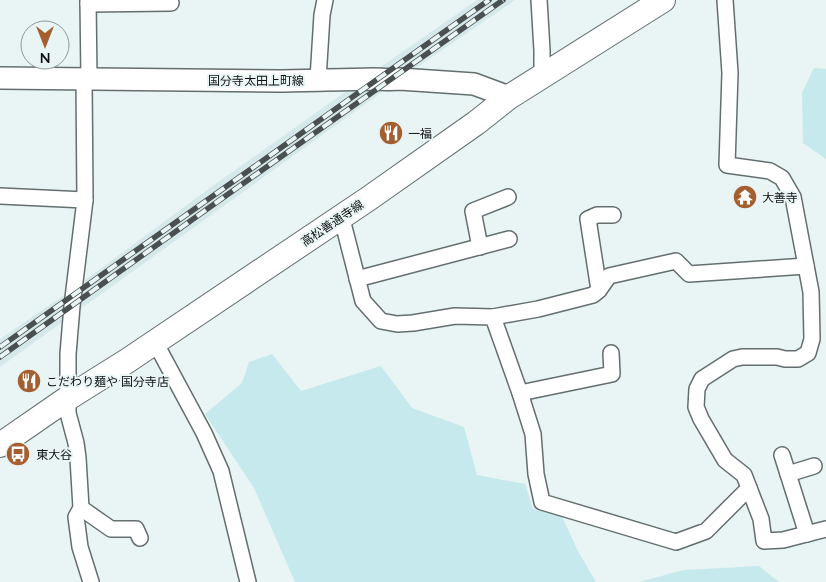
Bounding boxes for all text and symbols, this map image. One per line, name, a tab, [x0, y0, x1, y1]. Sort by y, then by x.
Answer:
north arrow	[20, 20, 70, 70]
text: N	[40, 50, 50, 67]
street label: 国分寺太田上町線	[208, 73, 304, 88]
restaurant icon: 一福	[378, 120, 404, 146]
place label: 一福	[408, 126, 432, 141]
temple icon: 大善寺	[732, 184, 758, 210]
place label: 大善寺	[762, 190, 798, 205]
street label: 高松善通寺線	[298, 197, 366, 249]
restaurant icon: こだわり麺や 国分寺店	[16, 368, 42, 394]
place label: こだわり麺や 国分寺店	[46, 374, 169, 389]
bus stop icon: 東大谷	[5, 441, 31, 467]
place label: 東大谷	[36, 447, 72, 462]

